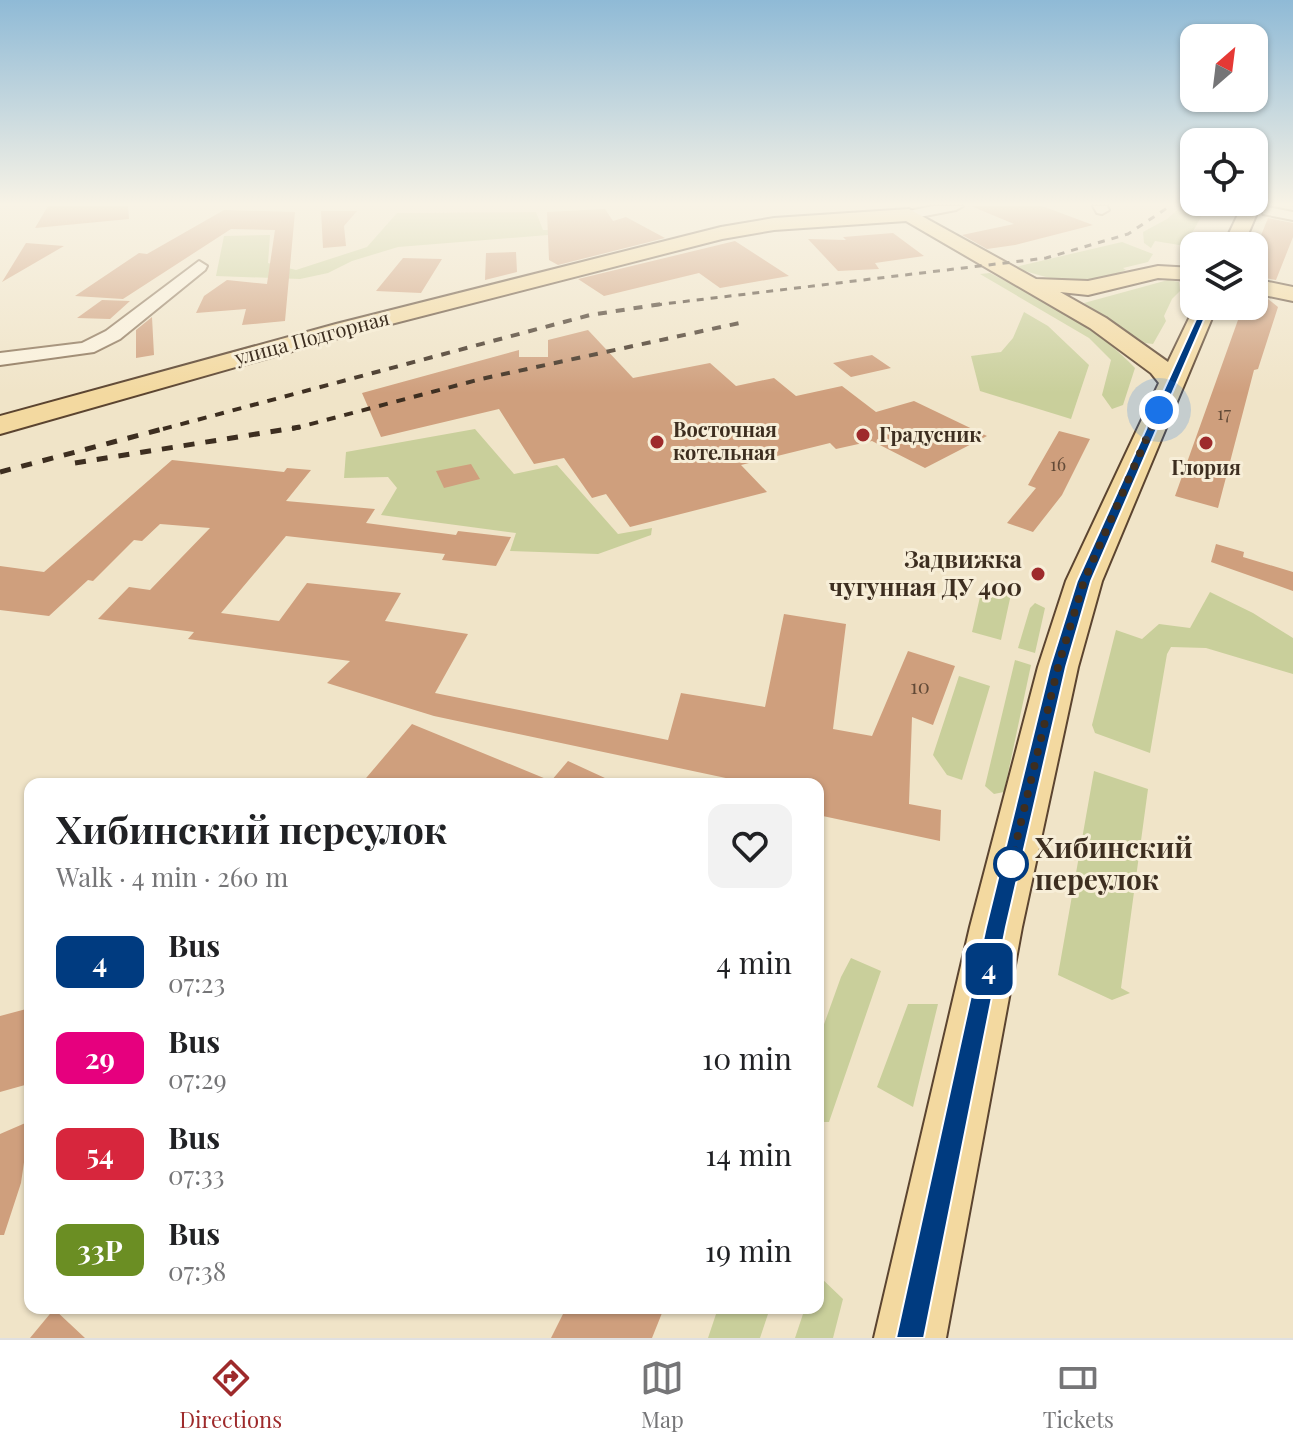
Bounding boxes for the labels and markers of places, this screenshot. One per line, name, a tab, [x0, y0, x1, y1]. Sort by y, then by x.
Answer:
place label: Восточная котельная	[673, 415, 777, 465]
place label: Градусник	[879, 420, 982, 447]
marker: Градусник	[854, 426, 872, 444]
marker: Восточная котельная	[648, 433, 666, 451]
marker: Глория	[1197, 434, 1215, 452]
place label: Глория	[1171, 453, 1241, 480]
place label: Задвижка чугунная ДУ 400	[829, 542, 1023, 602]
marker: Задвижка чугунная ДУ 400	[1029, 565, 1047, 583]
place label: Хибинский переулок	[1035, 828, 1193, 897]
marker: Хибинский переулок	[994, 847, 1028, 881]

